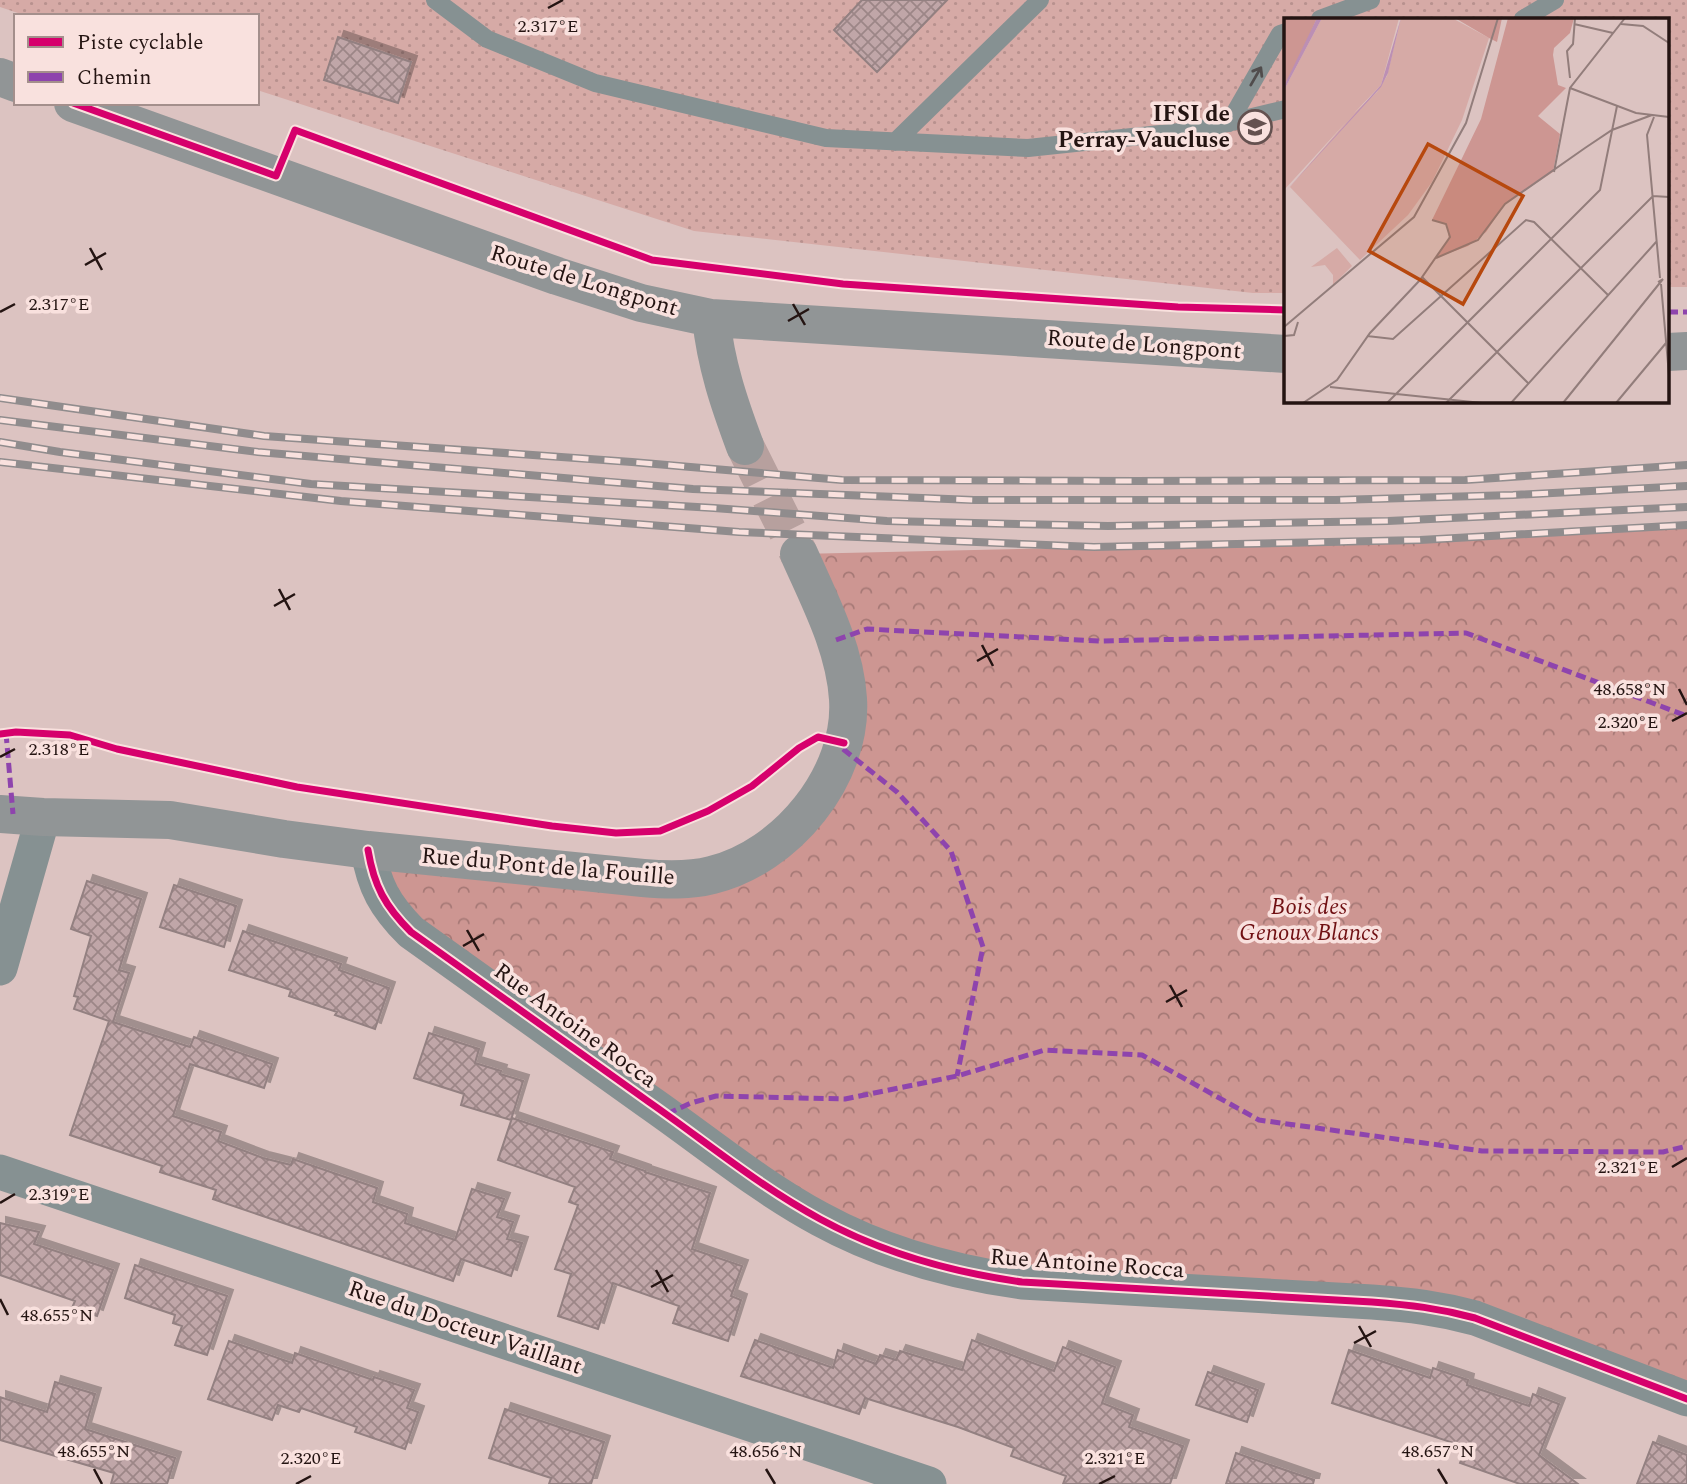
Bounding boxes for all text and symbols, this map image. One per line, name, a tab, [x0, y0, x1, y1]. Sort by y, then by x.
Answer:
text: 2.317°E	[517, 13, 579, 40]
legend	[14, 14, 259, 105]
inset map	[1284, 18, 1670, 402]
text: Piste cyclable	[77, 27, 203, 59]
text: Chemin	[77, 62, 151, 94]
one-way arrow	[1250, 66, 1264, 86]
place label: IFSI de Perray-Vaucluse	[1058, 97, 1230, 158]
school or university icon: IFSI de Perray-Vaucluse	[1236, 108, 1274, 146]
street label: Route de Longpont	[486, 236, 682, 326]
text: 2.317°E	[28, 291, 90, 318]
street label: Route de Longpont	[1046, 321, 1242, 369]
text: 48.658°N	[1594, 676, 1666, 703]
text: 2.320°E	[1597, 709, 1659, 736]
text: 2.318°E	[28, 736, 90, 763]
street label: Rue du Pont de la Fouille	[420, 838, 676, 896]
park label: Bois des Genoux Blancs	[1239, 890, 1379, 951]
street label: Rue Antoine Rocca	[486, 955, 664, 1097]
text: 2.321°E	[1597, 1154, 1659, 1181]
text: 2.319°E	[28, 1181, 90, 1208]
street label: Rue Antoine Rocca	[989, 1240, 1185, 1288]
street label: Rue du Docteur Vaillant	[343, 1271, 587, 1385]
text: 48.655°N	[21, 1302, 93, 1329]
text: 48.655°N	[58, 1438, 130, 1465]
text: 48.656°N	[730, 1438, 802, 1465]
text: 48.657°N	[1402, 1438, 1474, 1465]
text: 2.320°E	[280, 1445, 342, 1472]
text: 2.321°E	[1084, 1445, 1146, 1472]

